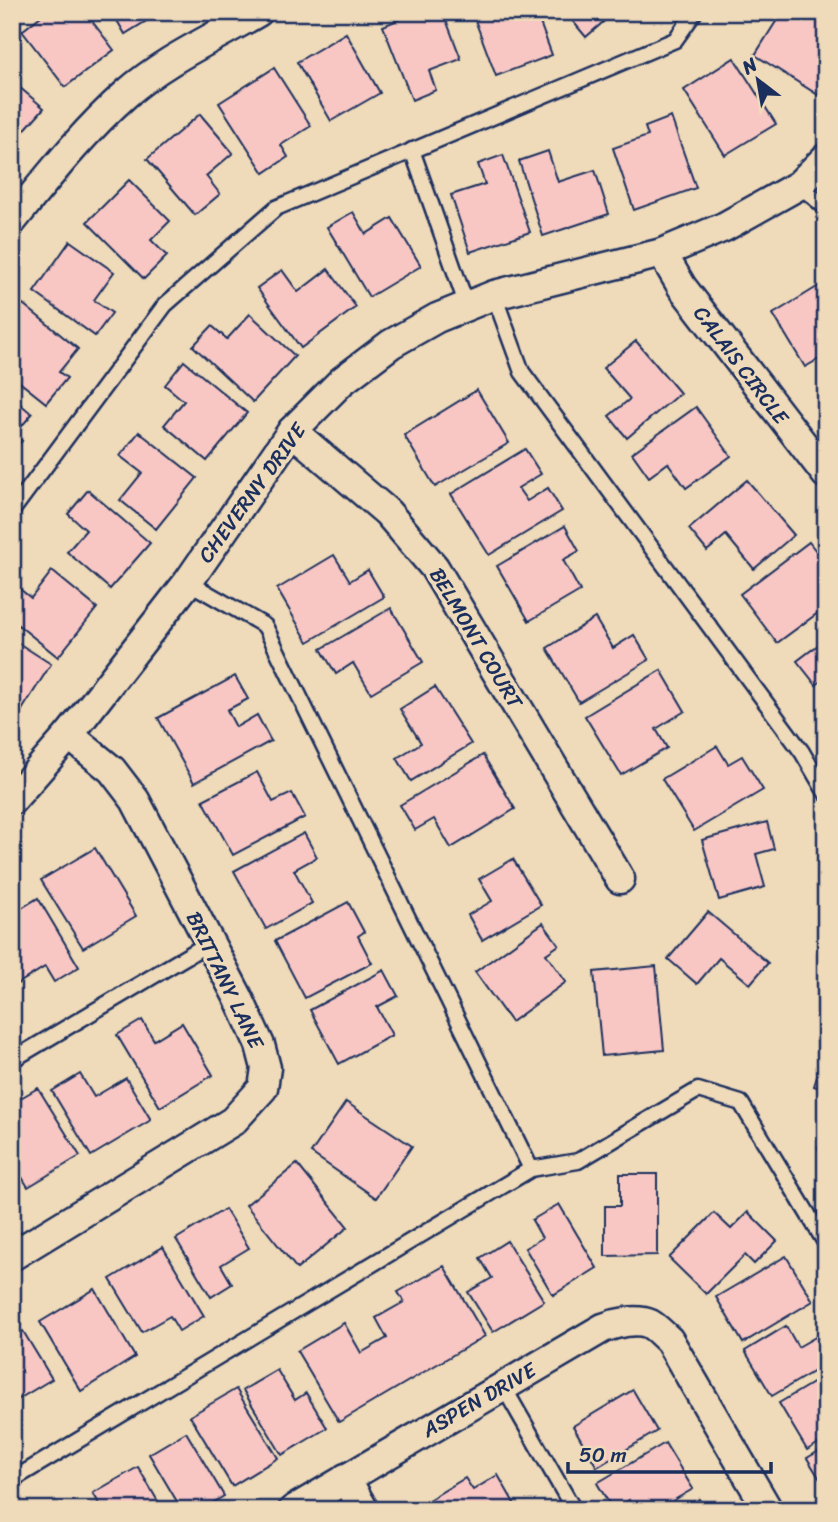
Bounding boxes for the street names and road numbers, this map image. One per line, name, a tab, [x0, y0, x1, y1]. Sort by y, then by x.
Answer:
street label: CALAIS CIRCLE	[683, 297, 800, 434]
street label: CHEVERNY DRIVE	[188, 414, 317, 571]
street label: BELMONT COURT	[419, 560, 534, 718]
street label: BRITTANY LANE	[175, 905, 275, 1057]
street label: ASPEN DRIVE	[414, 1351, 545, 1449]

